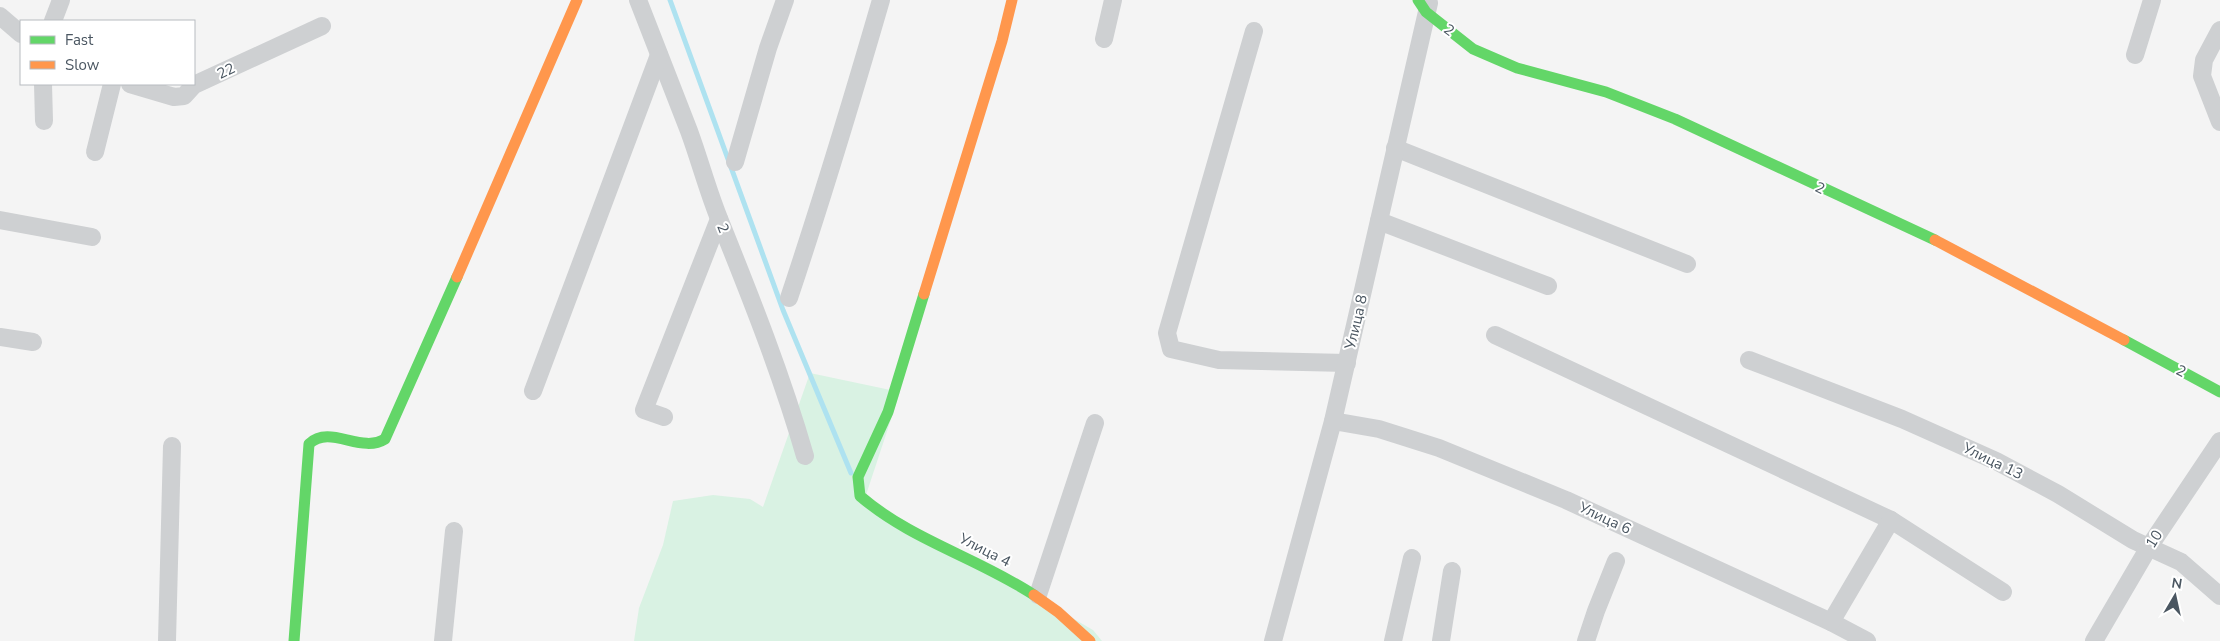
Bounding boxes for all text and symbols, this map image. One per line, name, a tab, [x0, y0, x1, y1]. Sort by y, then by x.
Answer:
street label: 2	[1439, 19, 1459, 41]
legend	[20, 20, 195, 85]
text: Fast	[65, 30, 94, 50]
text: Slow	[65, 55, 100, 75]
street label: 22	[214, 58, 238, 84]
street label: 2	[1812, 177, 1828, 199]
street label: 2	[712, 220, 734, 236]
street label: Улица 8	[1340, 293, 1372, 352]
street label: 2	[2172, 360, 2190, 382]
street label: Улица 13	[1959, 437, 2026, 484]
street label: Улица 6	[1575, 497, 1634, 539]
street label: 10	[2141, 526, 2167, 552]
street label: Улица 4	[955, 528, 1014, 572]
north arrow	[2150, 571, 2200, 621]
text: N	[2170, 573, 2184, 594]

